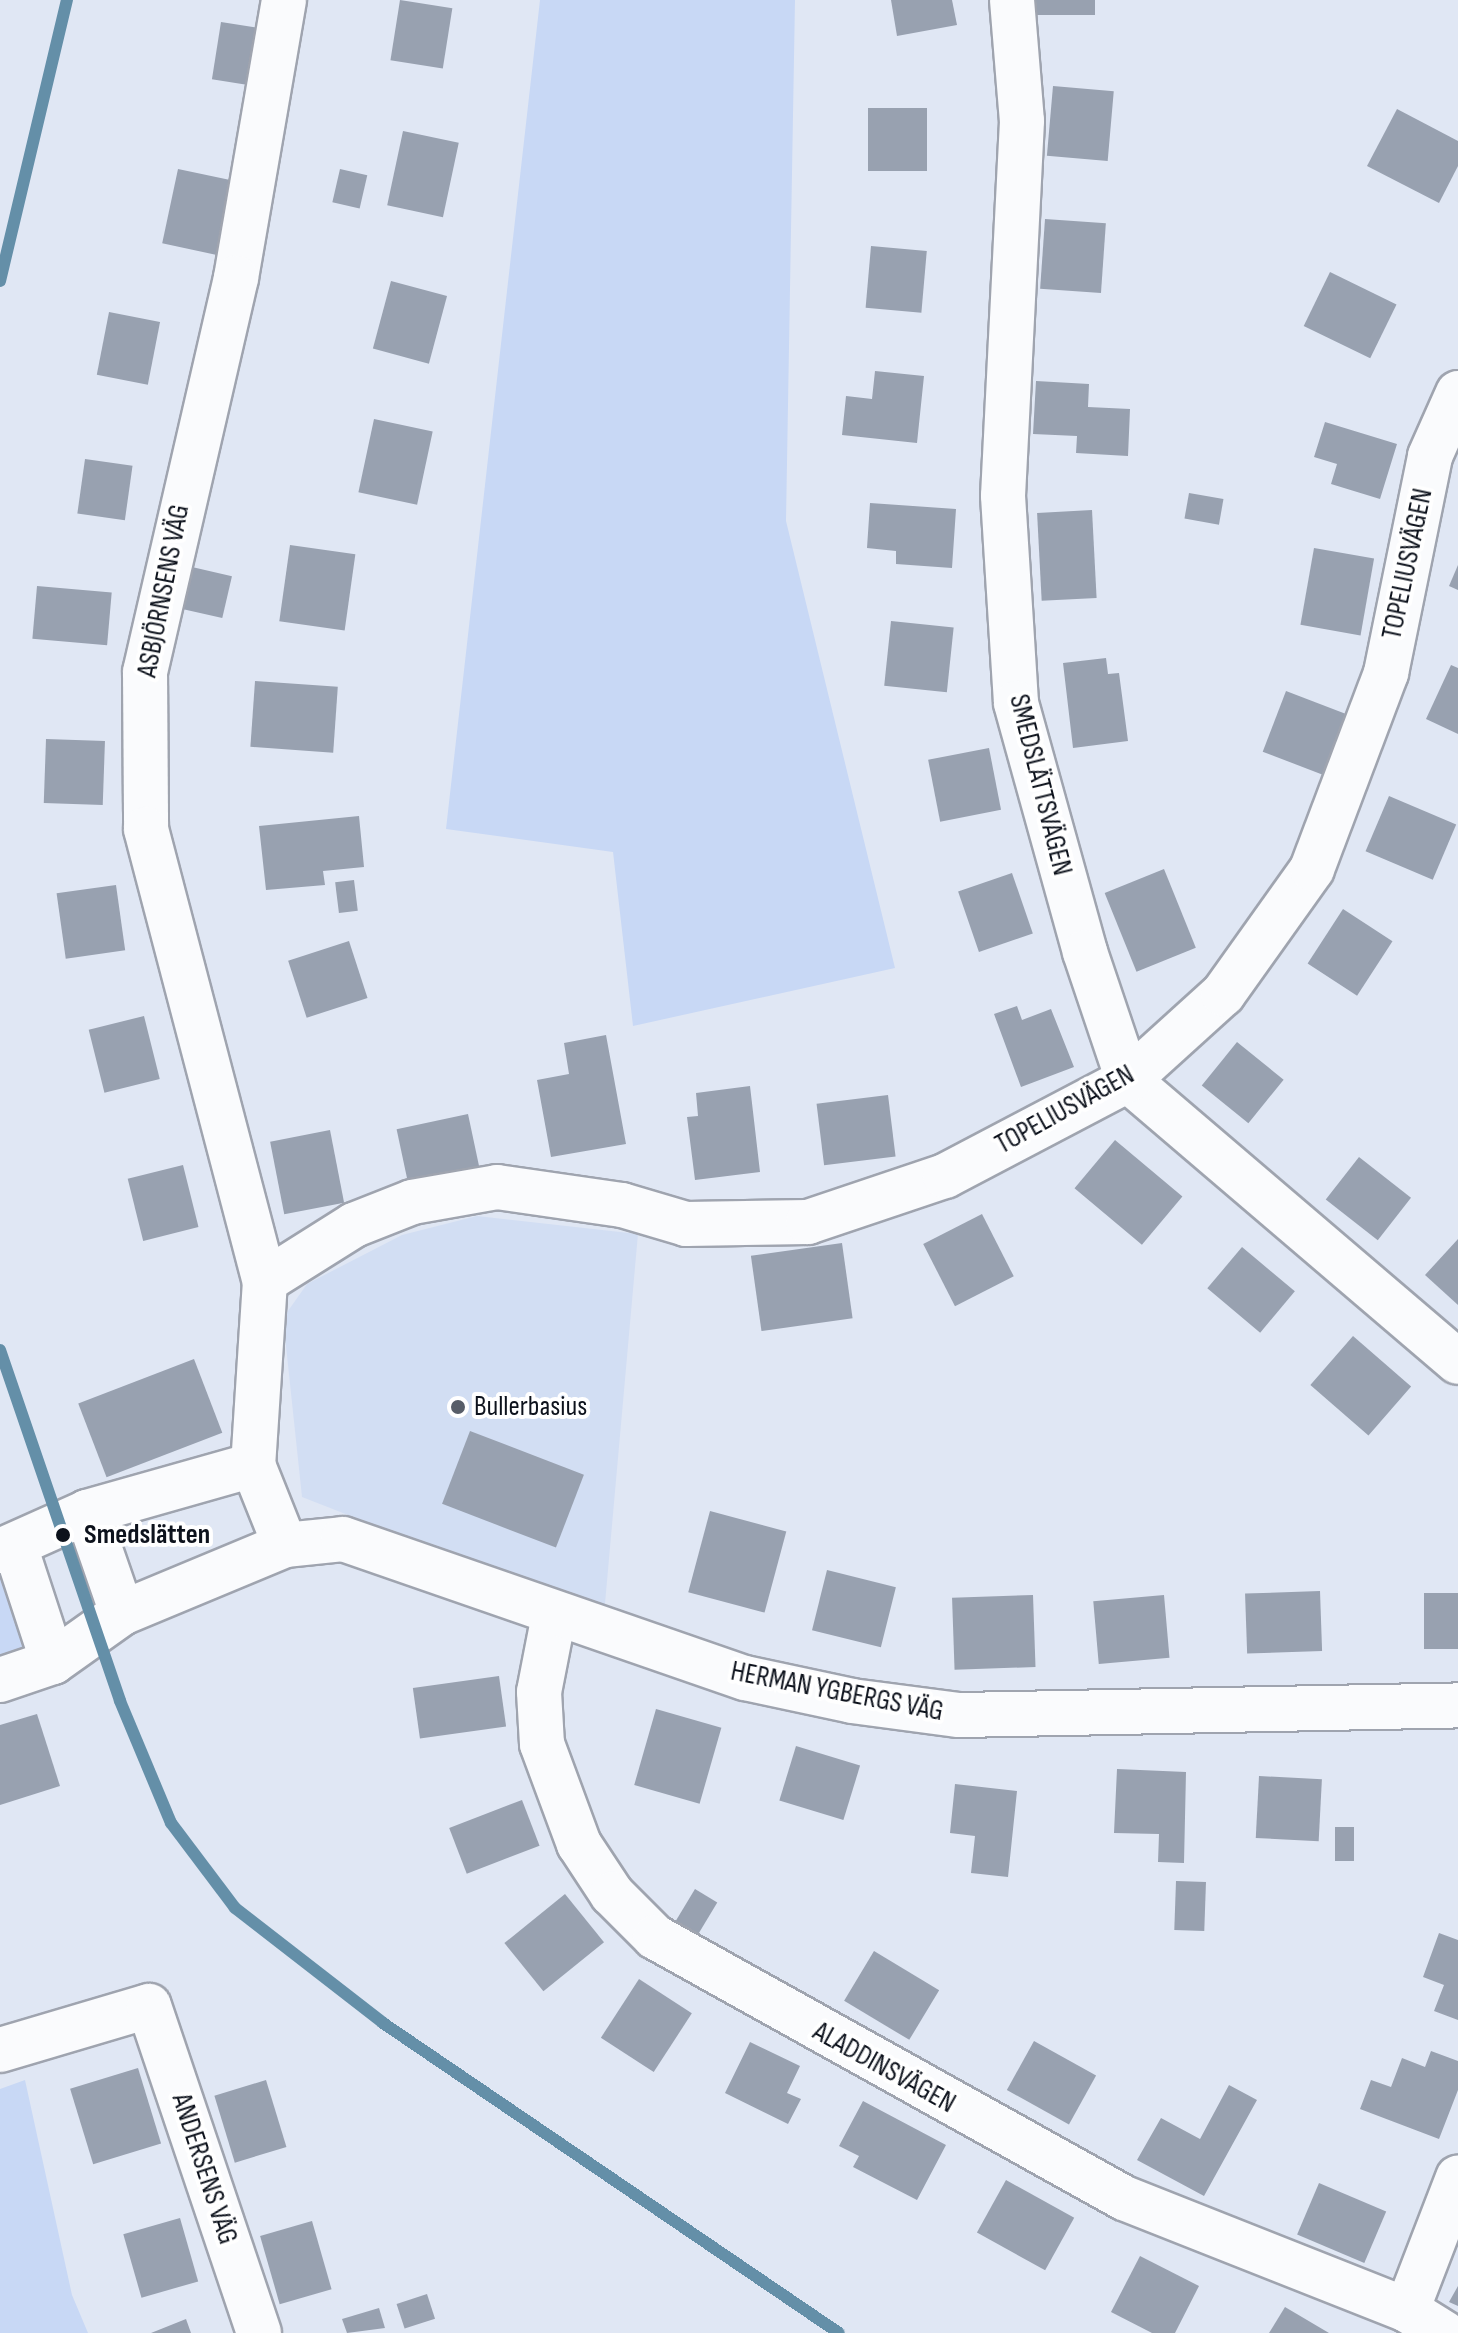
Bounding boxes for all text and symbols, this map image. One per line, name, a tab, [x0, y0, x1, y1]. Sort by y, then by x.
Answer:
street label: TOPELIUSVÄGEN	[1376, 486, 1440, 642]
street label: ASBJÖRNSENS VÄG	[131, 502, 197, 680]
street label: SMEDSLÄTTSVÄGEN	[1001, 691, 1079, 879]
street label: TOPELIUSVÄGEN	[990, 1058, 1140, 1162]
place label: Bullerbasius	[474, 1390, 587, 1424]
marker: Bullerbasius	[449, 1398, 467, 1416]
place label: Smedslätten	[84, 1518, 210, 1552]
marker: Smedslätten	[49, 1521, 77, 1549]
street label: HERMAN YGBERGS VÄG	[728, 1655, 946, 1729]
street label: ALADDINSVÄGEN	[807, 2015, 961, 2121]
street label: ANDERSENS VÄG	[164, 2089, 244, 2249]

